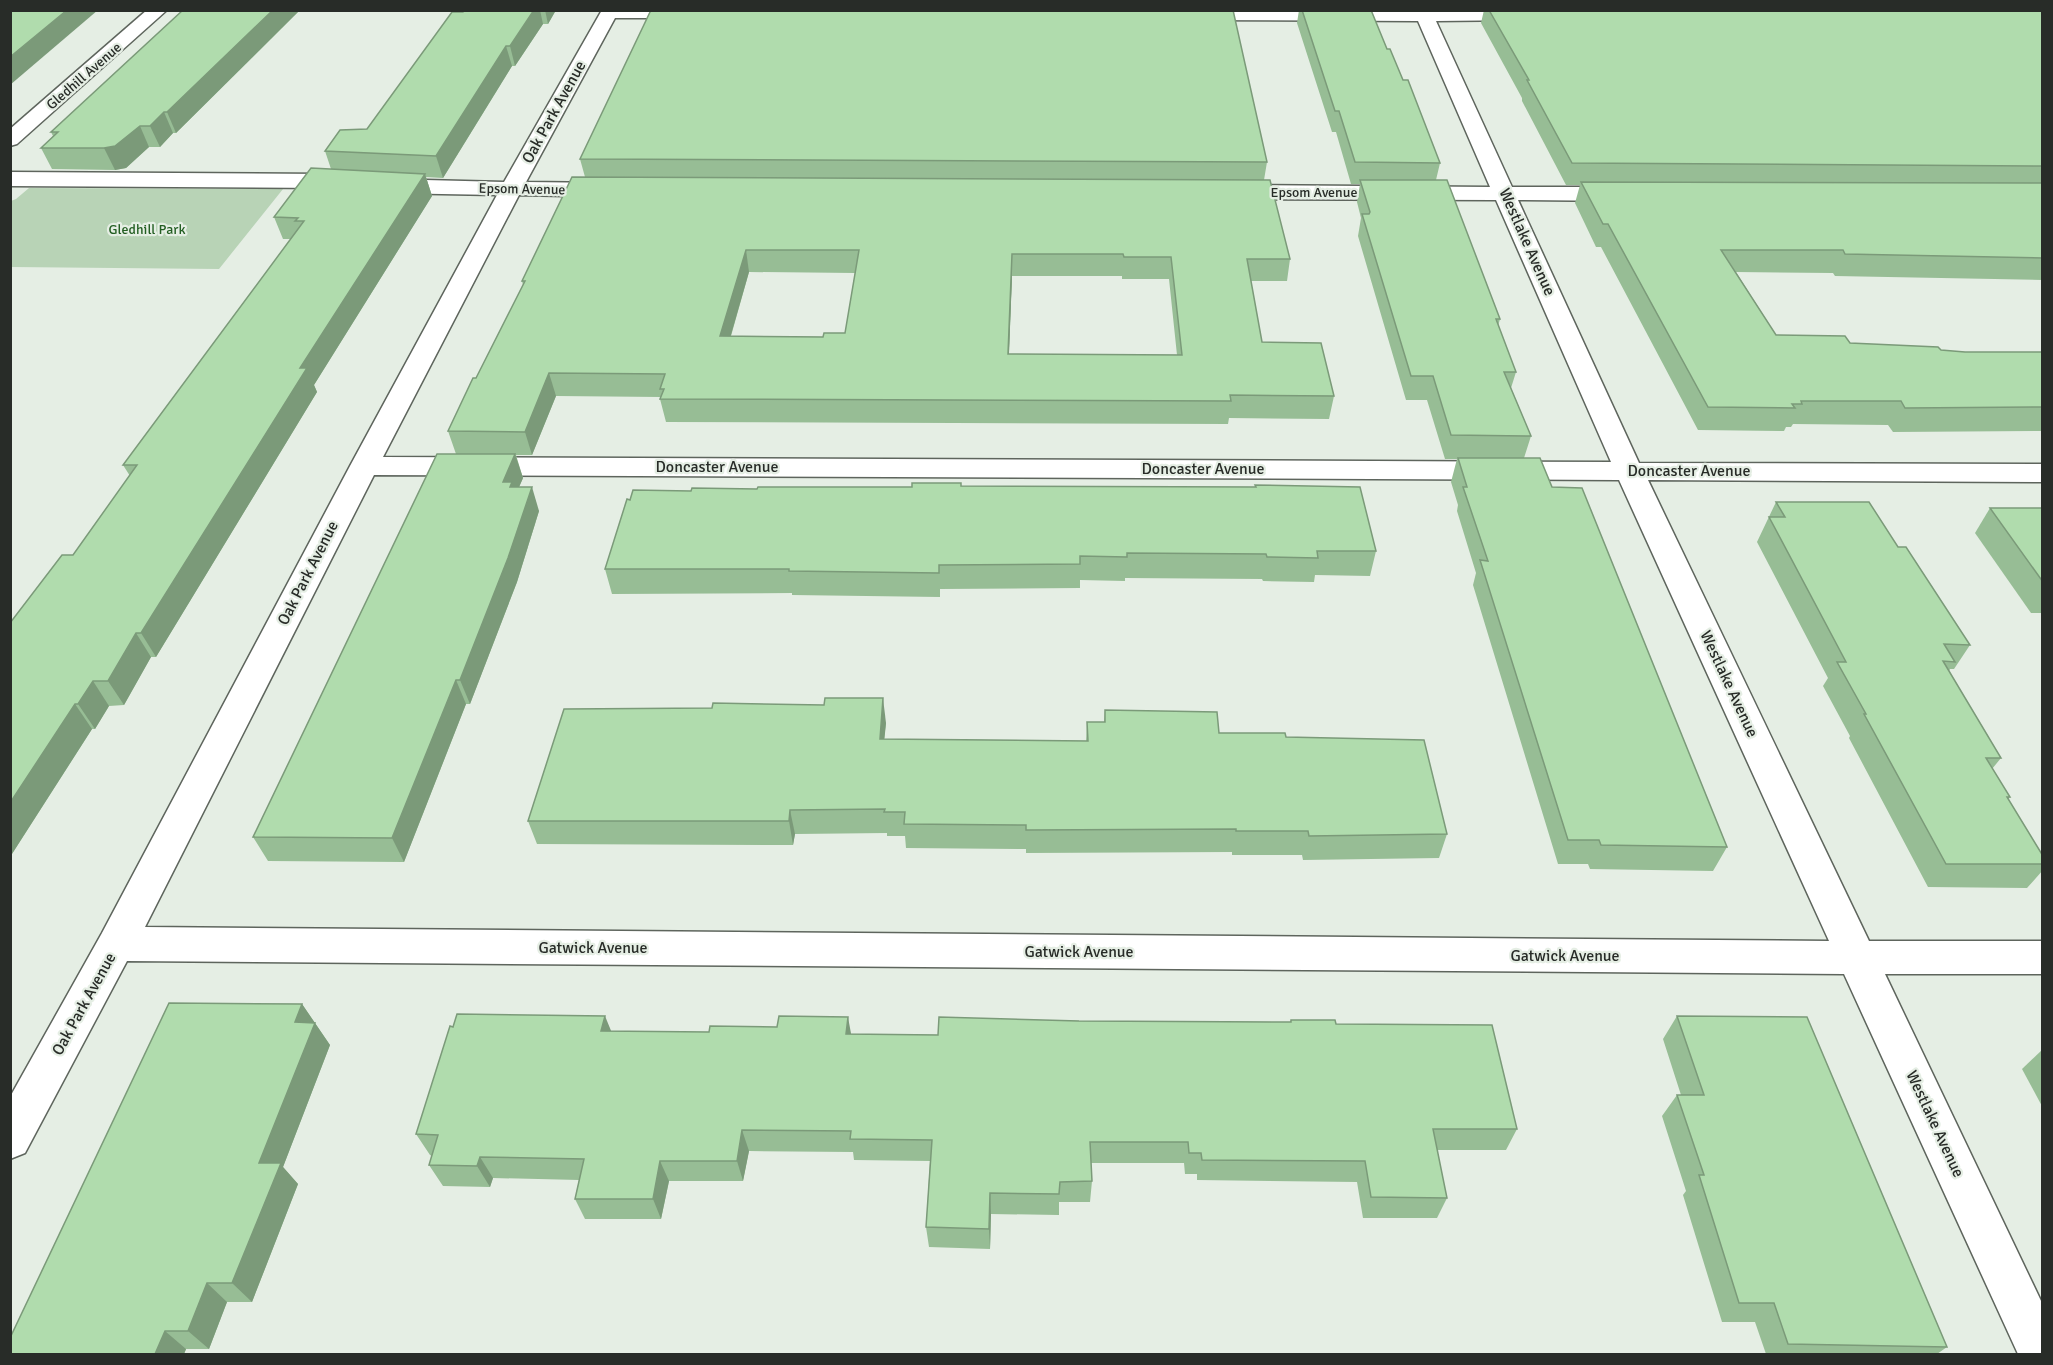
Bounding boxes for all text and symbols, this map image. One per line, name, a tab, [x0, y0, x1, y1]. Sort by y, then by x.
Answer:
street label: Gledhill Avenue	[43, 39, 125, 113]
street label: Oak Park Avenue	[518, 57, 590, 167]
street label: Epsom Avenue	[478, 180, 566, 198]
street label: Epsom Avenue	[1271, 184, 1357, 201]
street label: Westlake Avenue	[1494, 185, 1560, 299]
park label: Gledhill Park	[109, 221, 185, 238]
street label: Doncaster Avenue	[656, 457, 779, 477]
street label: Doncaster Avenue	[1142, 459, 1265, 479]
street label: Doncaster Avenue	[1628, 461, 1751, 481]
street label: Oak Park Avenue	[273, 518, 343, 628]
street label: Westlake Avenue	[1695, 627, 1763, 741]
street label: Gatwick Avenue	[538, 938, 648, 958]
street label: Gatwick Avenue	[1024, 942, 1134, 962]
street label: Gatwick Avenue	[1510, 946, 1620, 966]
street label: Oak Park Avenue	[48, 949, 120, 1059]
street label: Westlake Avenue	[1901, 1067, 1969, 1181]

